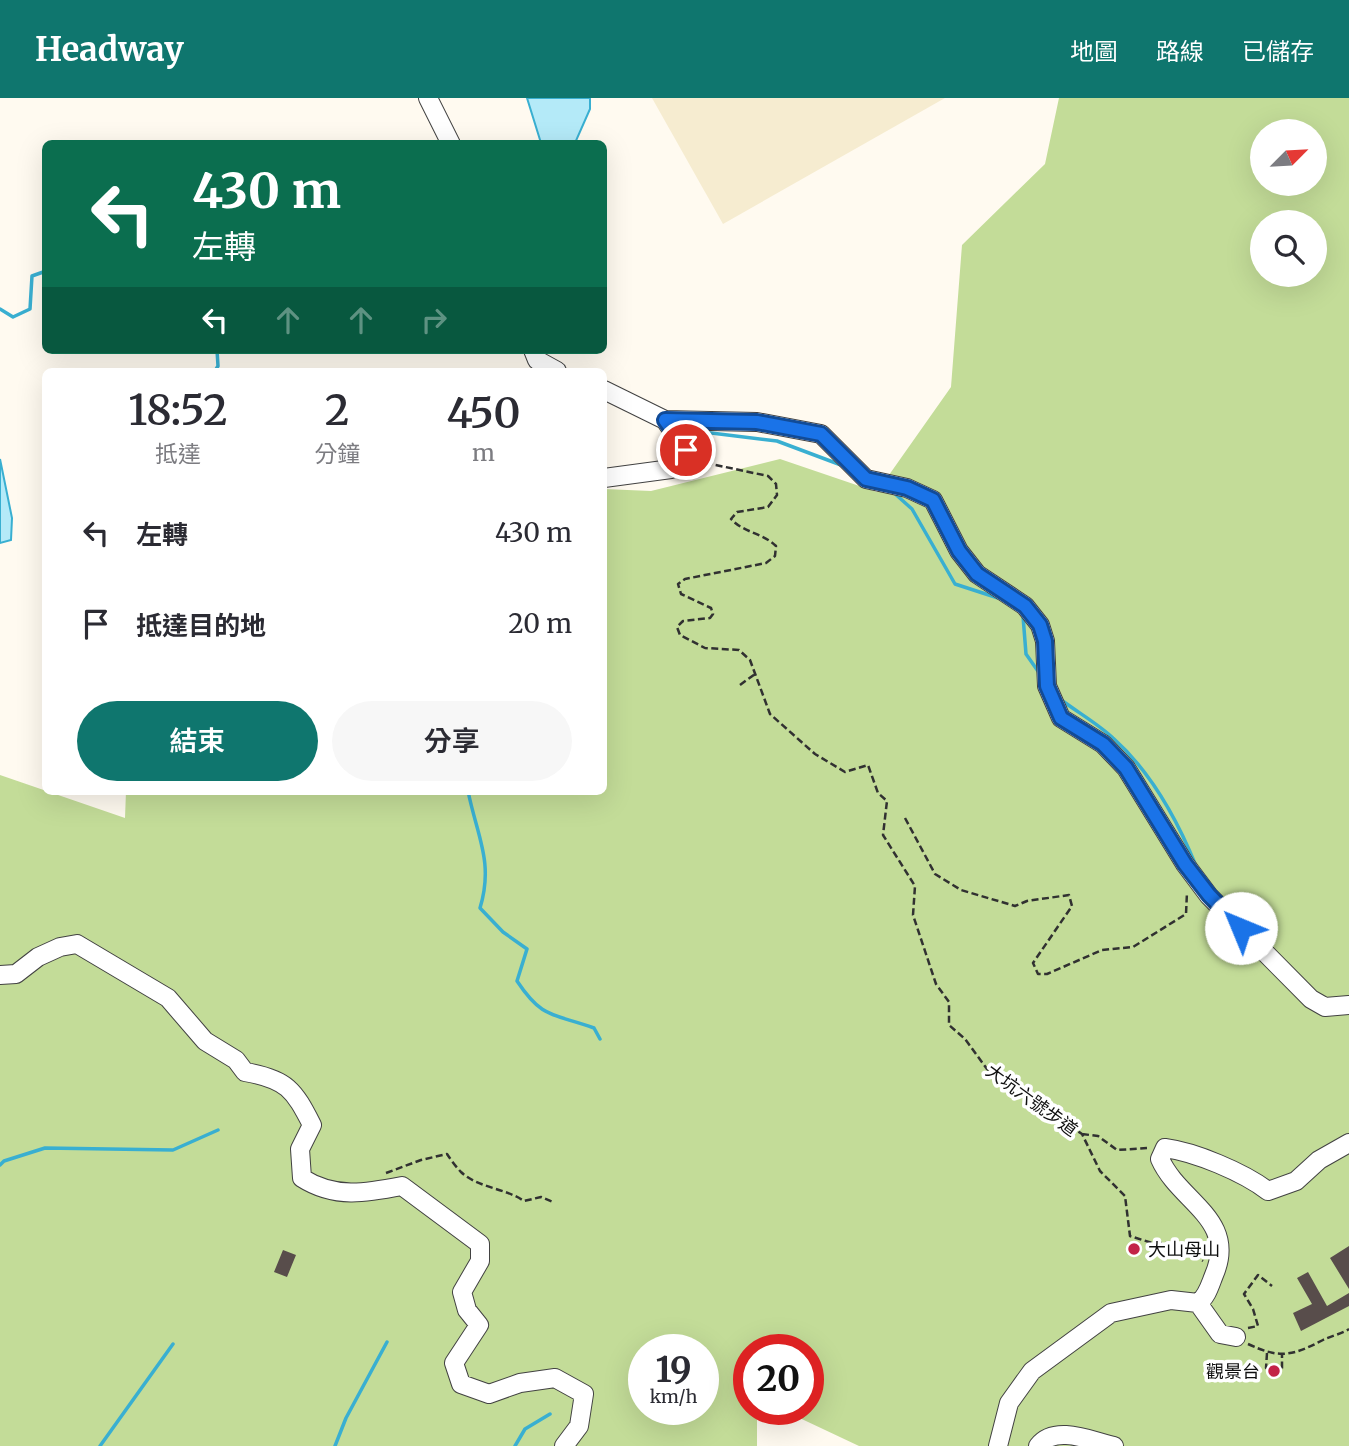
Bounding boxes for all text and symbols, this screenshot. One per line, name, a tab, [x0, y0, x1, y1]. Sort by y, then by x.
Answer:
text: Headway	[35, 29, 184, 70]
text: 地圖	[1070, 36, 1118, 67]
text: 路線	[1156, 36, 1204, 67]
text: 已儲存	[1242, 36, 1314, 67]
north arrow	[1250, 119, 1326, 196]
map controls	[1250, 119, 1327, 287]
text: 430 m	[192, 160, 341, 221]
icon: left	[77, 168, 168, 259]
button: search	[1250, 210, 1327, 287]
text: 左轉	[192, 227, 256, 267]
icon: left	[196, 301, 234, 339]
icon: ahead	[269, 301, 307, 339]
icon: ahead	[342, 301, 380, 339]
icon: right	[415, 301, 453, 339]
text: 18:52	[128, 384, 228, 436]
text: 2	[325, 384, 350, 436]
text: 450	[446, 387, 521, 439]
pin	[656, 420, 716, 480]
icon: arrive	[667, 431, 705, 469]
text: m	[472, 438, 495, 467]
text: 抵達	[155, 439, 201, 468]
text: 分鐘	[314, 439, 360, 468]
icon: left	[77, 514, 115, 552]
text: 430 m	[495, 516, 572, 549]
text: 左轉	[136, 518, 188, 551]
icon: arrive	[77, 605, 115, 643]
text: 20 m	[508, 607, 572, 640]
text: 抵達目的地	[136, 609, 266, 642]
button: 結束	[77, 701, 318, 781]
button: 分享	[332, 701, 572, 781]
position arrow	[1204, 891, 1278, 965]
street label: 大坑六號步道	[982, 1059, 1082, 1141]
place label: 大山母山	[1148, 1238, 1220, 1261]
marker: 大山母山	[1126, 1241, 1142, 1257]
speed limit sign: 20	[733, 1334, 824, 1425]
text: 19	[655, 1348, 692, 1392]
place label: 觀景台	[1206, 1360, 1260, 1383]
marker: 觀景台	[1266, 1363, 1282, 1379]
text: km/h	[650, 1385, 697, 1408]

